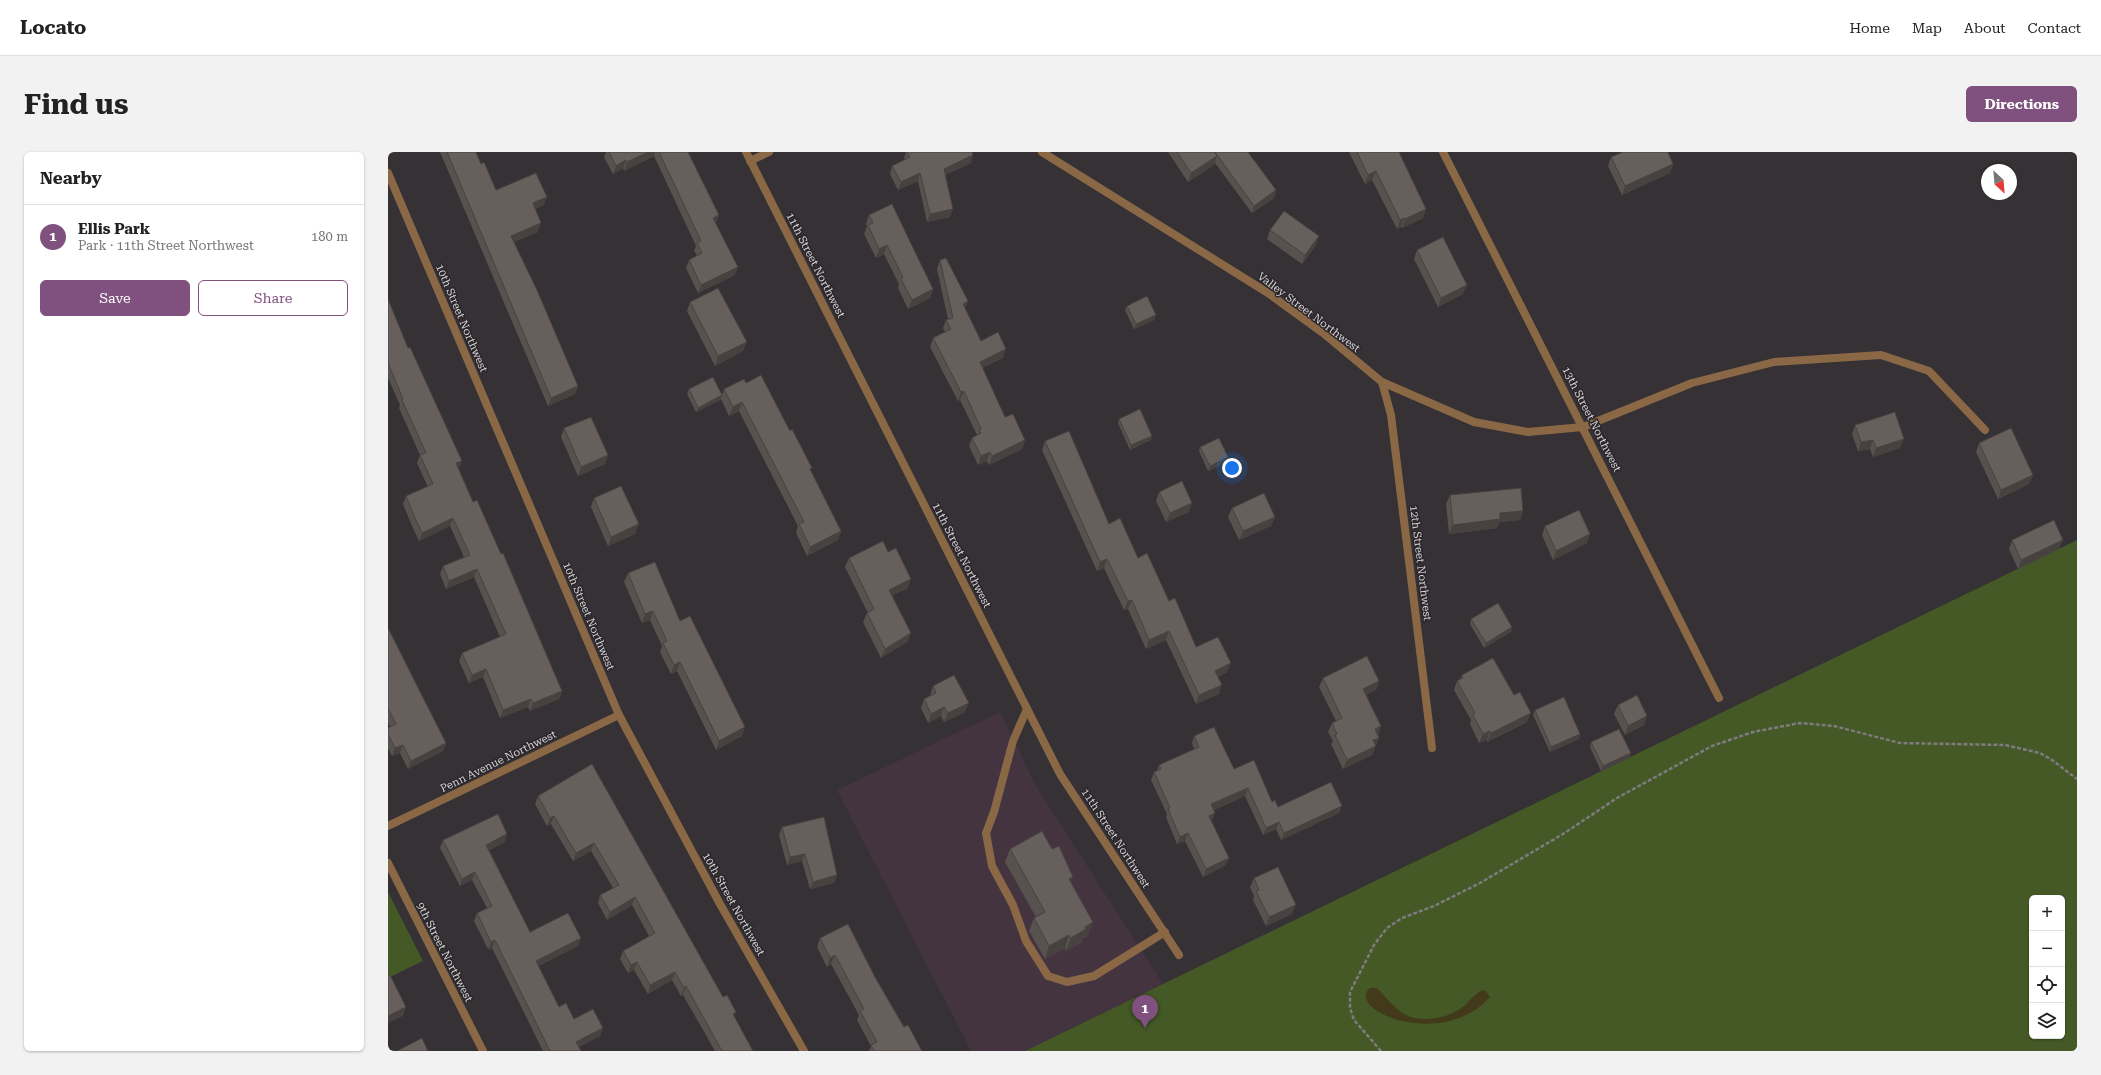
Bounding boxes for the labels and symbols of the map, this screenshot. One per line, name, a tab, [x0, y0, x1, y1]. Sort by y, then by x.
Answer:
north arrow	[1981, 164, 2017, 200]
street label: 11th Street Northwest	[783, 211, 848, 320]
street label: 10th Street Northwest	[433, 262, 490, 374]
street label: Valley Street Northwest	[1255, 270, 1362, 355]
street label: 13th Street Northwest	[1559, 365, 1624, 474]
your location	[1222, 458, 1242, 478]
street label: 11th Street Northwest	[929, 501, 994, 610]
street label: 12th Street Northwest	[1407, 505, 1434, 621]
street label: 10th Street Northwest	[560, 560, 617, 672]
street label: Penn Avenue Northwest	[438, 728, 558, 795]
street label: 11th Street Northwest	[1079, 786, 1153, 891]
street label: 10th Street Northwest	[700, 850, 767, 958]
street label: 9th Street Northwest	[414, 900, 475, 1004]
pin: 1	[1132, 995, 1158, 1028]

